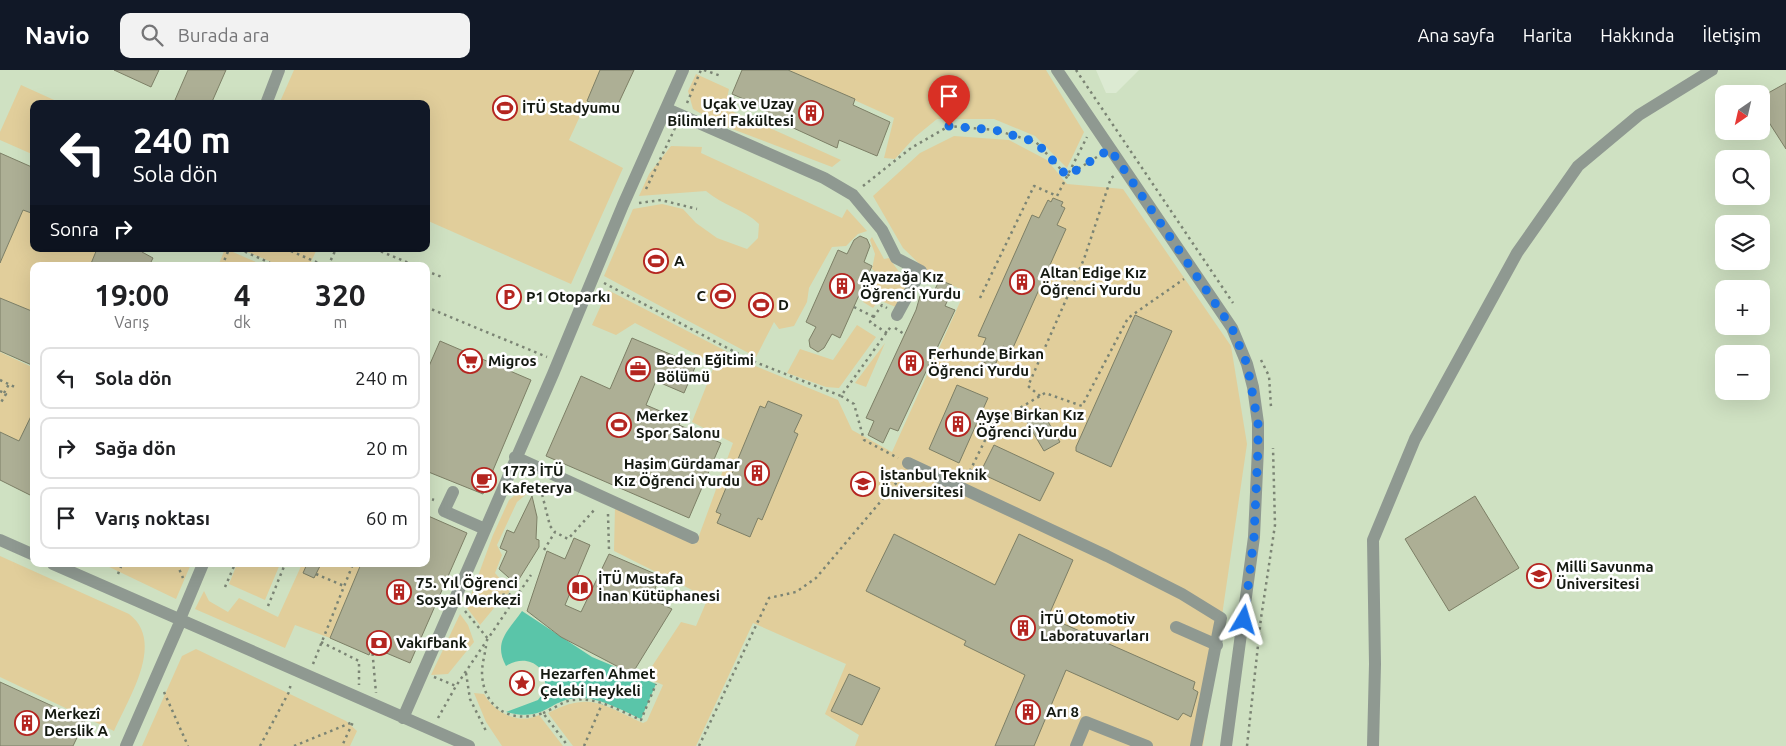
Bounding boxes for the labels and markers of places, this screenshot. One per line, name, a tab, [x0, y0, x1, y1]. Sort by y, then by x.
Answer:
pin	[928, 75, 970, 126]
sports icon: İTÜ Stadyumu	[492, 95, 518, 121]
place label: Uçak ve Uzay Bilimleri Fakültesi	[667, 95, 794, 129]
place label: İTÜ Stadyumu	[522, 99, 620, 116]
building icon: Uçak ve Uzay Bilimleri Fakültesi	[798, 100, 824, 126]
sports icon: A	[643, 248, 669, 274]
place label: A	[674, 252, 685, 269]
place label: Altan Edige Kız Öğrenci Yurdu	[1040, 264, 1146, 298]
place label: Ayazağa Kız Öğrenci Yurdu	[860, 268, 961, 302]
building icon: Altan Edige Kız Öğrenci Yurdu	[1009, 269, 1035, 295]
building icon: Ayazağa Kız Öğrenci Yurdu	[829, 273, 855, 299]
sports icon: C	[710, 283, 736, 309]
parking icon: P1 Otoparkı	[496, 284, 522, 310]
place label: C	[696, 287, 706, 304]
place label: P1 Otoparkı	[526, 288, 610, 305]
sports icon: D	[748, 292, 774, 318]
place label: D	[778, 296, 789, 313]
place label: Ferhunde Birkan Öğrenci Yurdu	[928, 345, 1044, 379]
supermarket icon: Migros	[457, 348, 483, 374]
building icon: Ferhunde Birkan Öğrenci Yurdu	[898, 350, 924, 376]
place label: Beden Eğitimi Bölümü	[656, 351, 754, 385]
place label: Migros	[488, 352, 537, 369]
office icon: Beden Eğitimi Bölümü	[625, 356, 651, 382]
place label: Ayşe Birkan Kız Öğrenci Yurdu	[976, 406, 1084, 440]
place label: Merkez Spor Salonu	[636, 407, 720, 441]
building icon: Ayşe Birkan Kız Öğrenci Yurdu	[945, 411, 971, 437]
sports icon: Merkez Spor Salonu	[606, 412, 632, 438]
place label: Haşim Gürdamar Kız Öğrenci Yurdu	[614, 455, 741, 489]
building icon: Haşim Gürdamar Kız Öğrenci Yurdu	[744, 460, 770, 486]
place label: 1773 İTÜ Kafeterya	[502, 462, 572, 496]
place label: İstanbul Teknik Üniversitesi	[880, 466, 988, 500]
cafe icon: 1773 İTÜ Kafeterya	[471, 467, 497, 493]
school or university icon: İstanbul Teknik Üniversitesi	[850, 471, 876, 497]
place label: Milli Savunma Üniversitesi	[1556, 558, 1654, 592]
school or university icon: Milli Savunma Üniversitesi	[1526, 563, 1552, 589]
place label: İTÜ Mustafa İnan Kütüphanesi	[598, 570, 720, 604]
place label: 75. Yıl Öğrenci Sosyal Merkezi	[416, 574, 521, 608]
library icon: İTÜ Mustafa İnan Kütüphanesi	[567, 575, 593, 601]
building icon: 75. Yıl Öğrenci Sosyal Merkezi	[386, 579, 412, 605]
place label: İTÜ Otomotiv Laboratuvarları	[1040, 610, 1149, 644]
building icon: İTÜ Otomotiv Laboratuvarları	[1010, 615, 1036, 641]
bank icon: Vakıfbank	[366, 630, 392, 656]
place label: Vakıfbank	[396, 634, 468, 651]
place label: Hezarfen Ahmet Çelebi Heykeli	[540, 665, 656, 700]
place icon: Hezarfen Ahmet Çelebi Heykeli	[509, 670, 535, 696]
building icon: Arı 8	[1015, 699, 1041, 725]
place label: Arı 8	[1046, 703, 1079, 720]
place label: Merkezî Derslik A	[44, 705, 109, 739]
building icon: Merkezî Derslik A	[14, 710, 40, 736]

